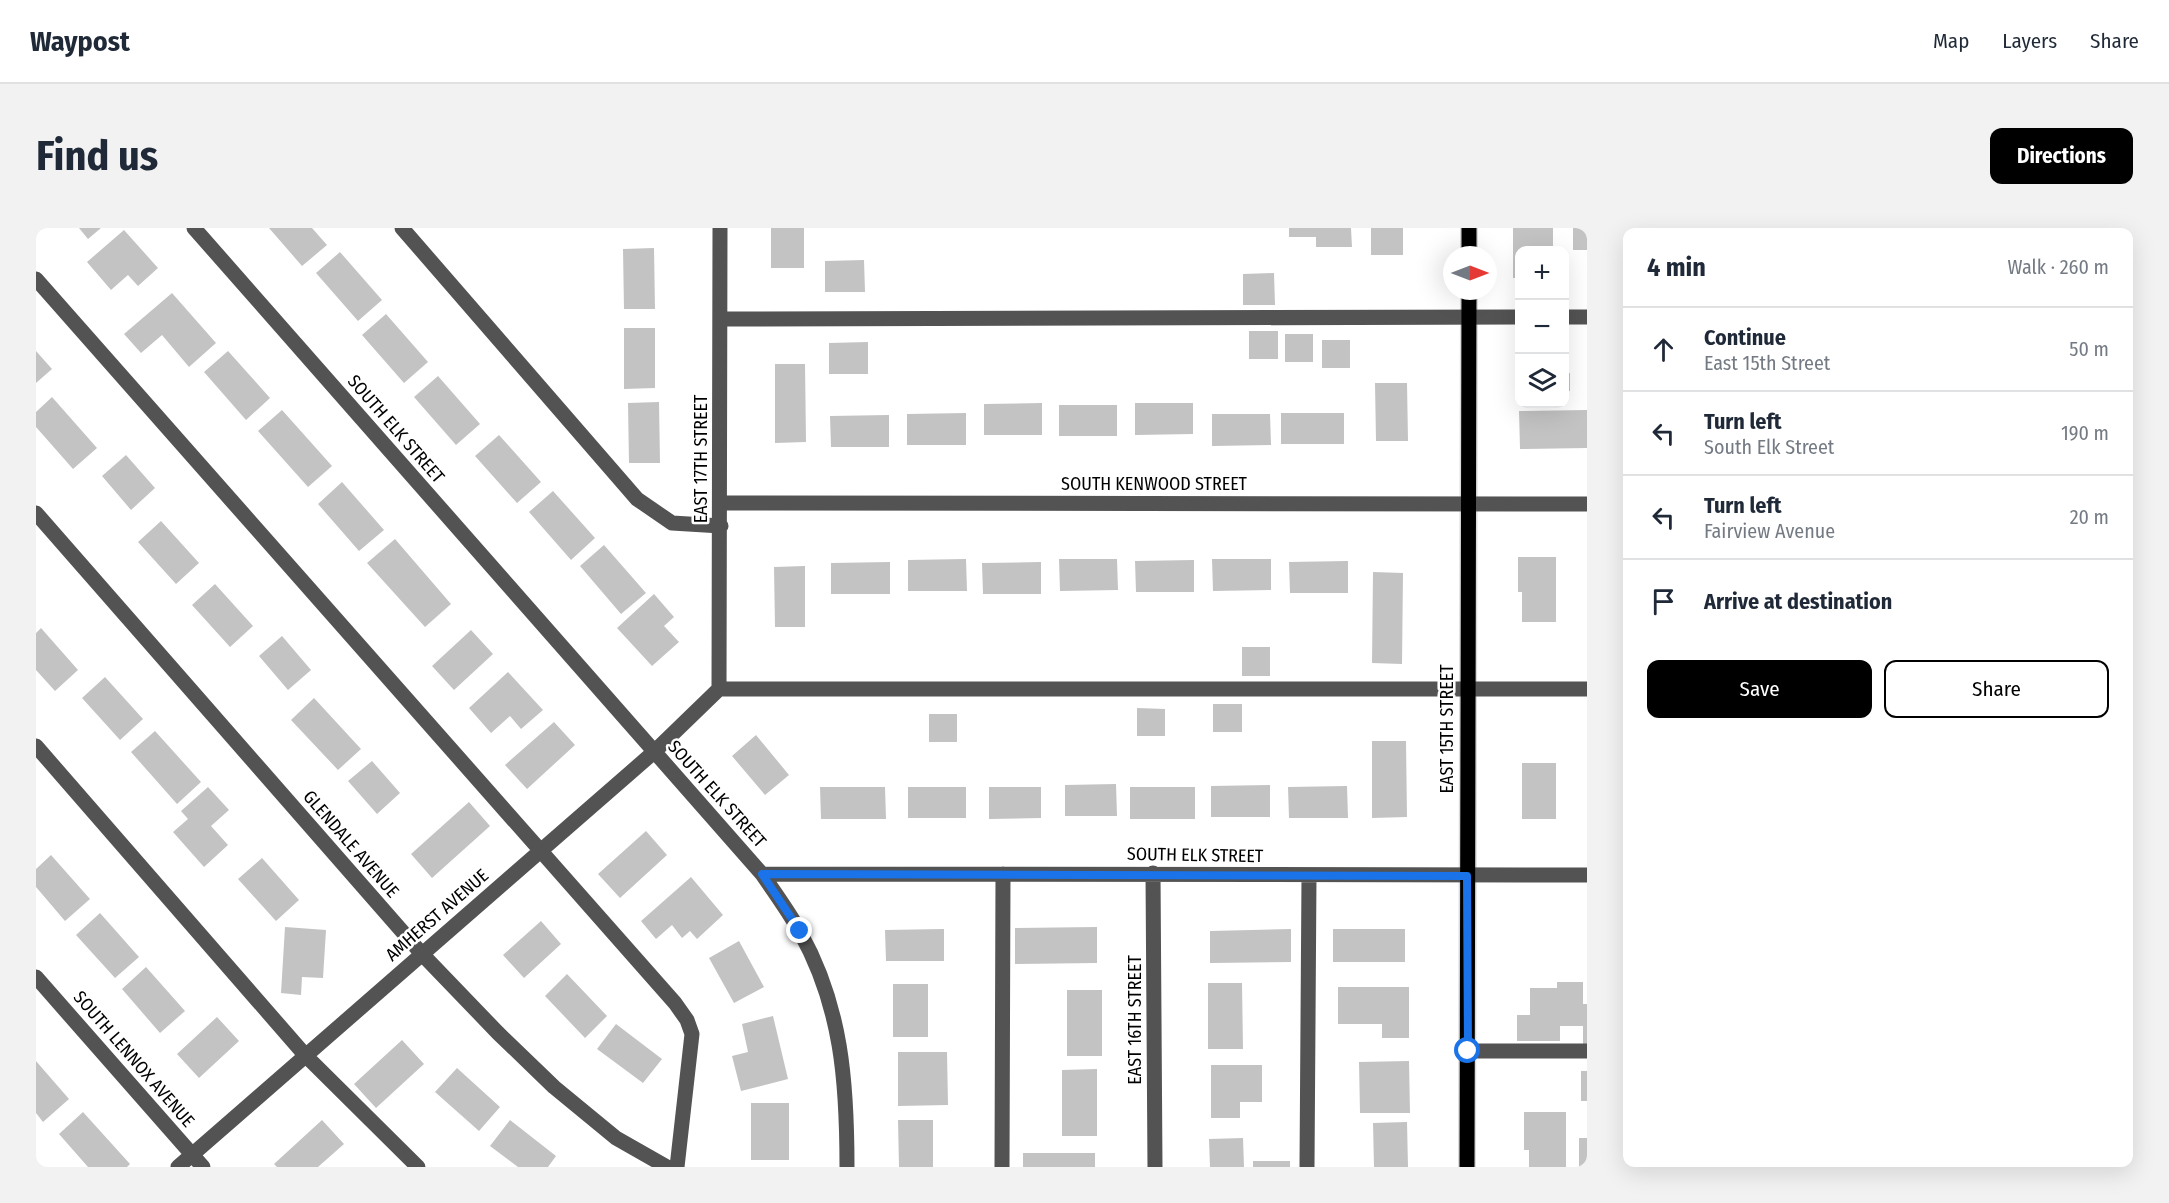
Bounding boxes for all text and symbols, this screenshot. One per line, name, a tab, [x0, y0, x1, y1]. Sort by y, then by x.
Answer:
text: Waypost	[30, 25, 130, 58]
text: Map	[1933, 28, 1969, 54]
text: Layers	[2002, 28, 2057, 54]
text: Share	[2090, 28, 2139, 54]
button: Directions	[1990, 128, 2133, 184]
text: Find us	[36, 131, 158, 181]
north arrow	[1443, 246, 1497, 300]
map controls	[1515, 246, 1569, 408]
button: +	[1515, 246, 1569, 300]
text: 4 min	[1647, 252, 1706, 283]
text: Walk · 260 m	[2008, 255, 2109, 279]
button: −	[1515, 300, 1569, 354]
text: Continue	[1704, 324, 1786, 351]
icon: ahead	[1647, 333, 1680, 366]
text: 50 m	[2069, 337, 2109, 361]
text: East 15th Street	[1704, 351, 1830, 375]
button: layers	[1515, 354, 1569, 408]
street label: SOUTH ELK STREET	[343, 370, 449, 488]
street label: EAST 17TH STREET	[690, 394, 712, 523]
text: Turn left	[1704, 408, 1782, 435]
icon: left	[1647, 417, 1680, 450]
text: 190 m	[2061, 421, 2109, 445]
text: South Elk Street	[1704, 435, 1834, 459]
street label: SOUTH KENWOOD STREET	[1061, 473, 1248, 495]
text: Turn left	[1704, 492, 1782, 519]
icon: left	[1647, 501, 1680, 534]
text: 20 m	[2070, 505, 2109, 529]
text: Fairview Avenue	[1704, 519, 1835, 543]
icon: arrive	[1647, 585, 1680, 618]
text: Arrive at destination	[1704, 588, 1892, 615]
button: Save	[1647, 660, 1872, 718]
button: Share	[1884, 660, 2109, 718]
street label: EAST 15TH STREET	[1436, 664, 1458, 793]
street label: SOUTH ELK STREET	[663, 736, 771, 853]
street label: GLENDALE AVENUE	[298, 786, 404, 902]
street label: SOUTH ELK STREET	[1127, 843, 1264, 867]
street label: AMHERST AVENUE	[381, 864, 493, 966]
route end	[786, 917, 812, 943]
street label: EAST 16TH STREET	[1124, 955, 1146, 1085]
street label: SOUTH LENNOX AVENUE	[69, 986, 199, 1132]
route start	[1454, 1037, 1480, 1063]

